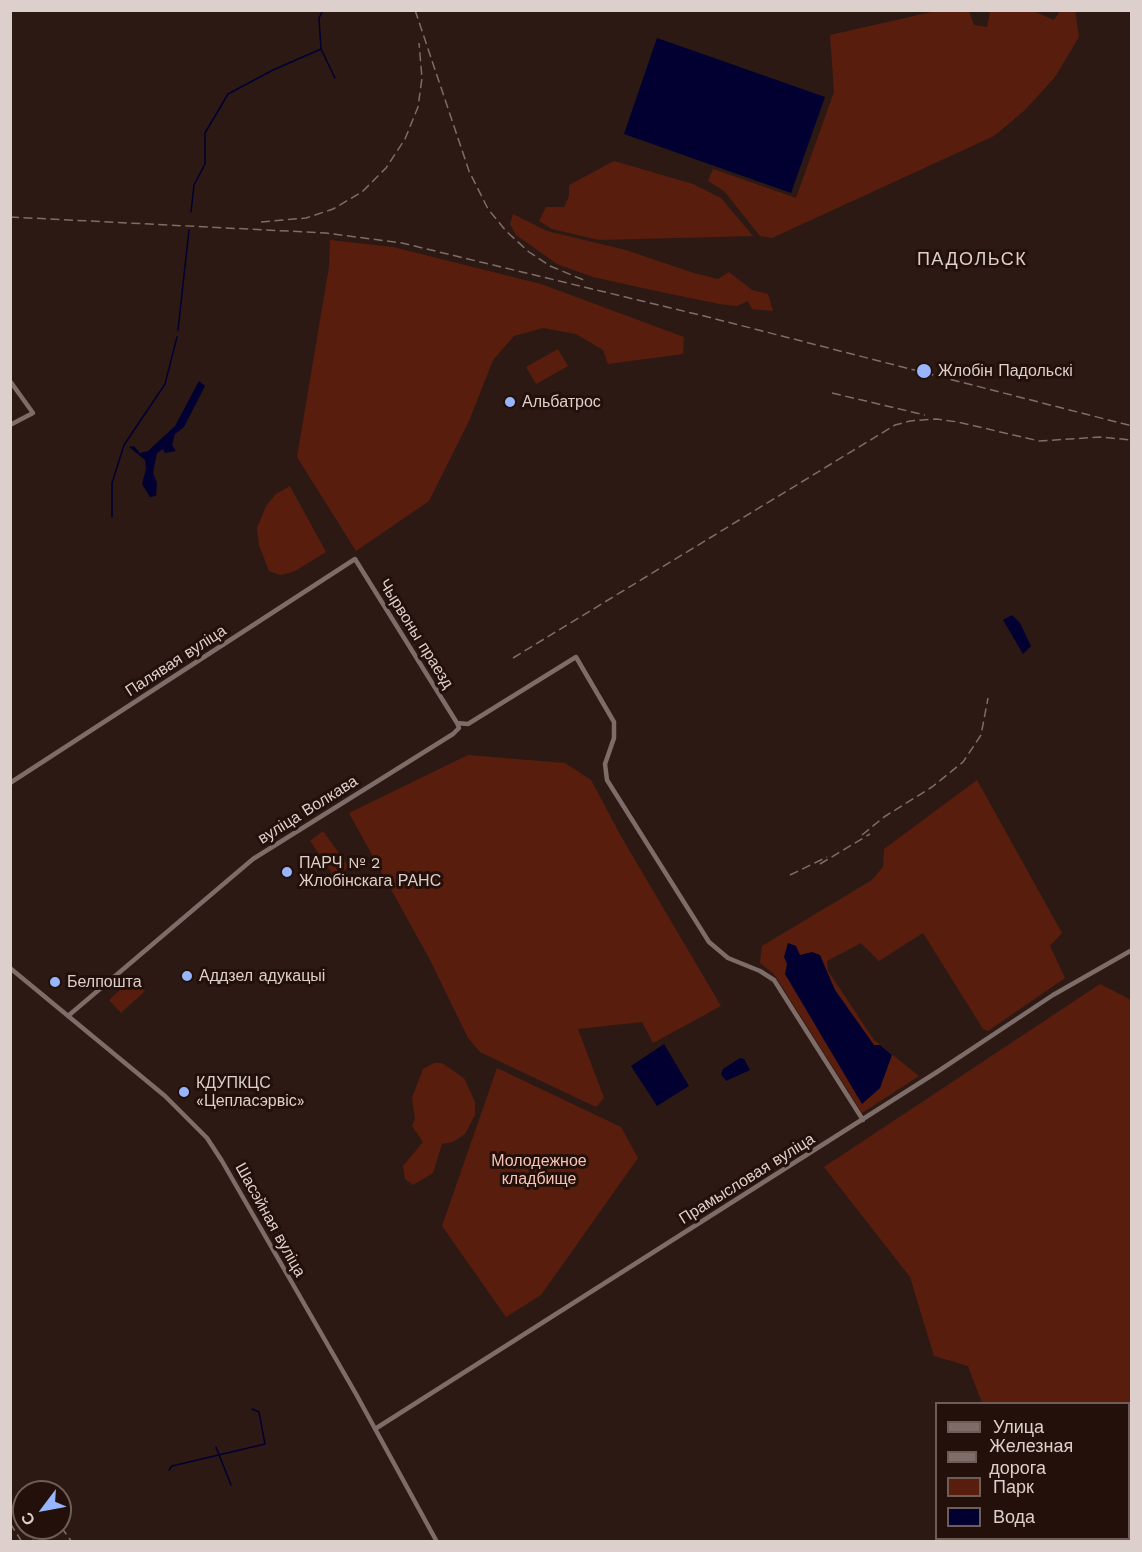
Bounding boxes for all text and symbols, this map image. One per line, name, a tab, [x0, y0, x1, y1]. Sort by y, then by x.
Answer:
district label: ПАДОЛЬСК	[917, 249, 1027, 271]
place label: Жлобін Падольскі	[938, 361, 1073, 381]
marker: Жлобін Падольскі	[915, 362, 933, 380]
place label: Альбатрос	[522, 392, 601, 412]
marker: Альбатрос	[503, 395, 517, 409]
street label: Чырвоны праезд	[375, 576, 457, 692]
street label: Палявая вуліца	[122, 621, 230, 701]
street label: вуліца Волкава	[254, 772, 362, 848]
place label: ПАРЧ № 2 Жлобінскага РАНС	[299, 853, 441, 891]
marker: ПАРЧ № 2 Жлобінскага РАНС	[280, 865, 294, 879]
place label: Аддзел адукацыі	[199, 966, 325, 986]
marker: Аддзел адукацыі	[180, 969, 194, 983]
place label: Белпошта	[67, 972, 142, 992]
marker: Белпошта	[48, 975, 62, 989]
place label: КДУПКЦС «Цепласэрвіс»	[196, 1073, 305, 1111]
marker: КДУПКЦС «Цепласэрвіс»	[177, 1085, 191, 1099]
street label: Прамысловая вуліца	[676, 1129, 818, 1229]
park label: Молодежное кладбище	[491, 1151, 587, 1189]
street label: Шасэйная вуліца	[231, 1160, 309, 1280]
legend	[935, 1402, 1130, 1540]
text: Улица	[993, 1416, 1044, 1437]
text: Железная дорога	[989, 1435, 1073, 1478]
text: Парк	[993, 1476, 1034, 1497]
north arrow	[12, 1480, 72, 1540]
text: Вода	[993, 1506, 1035, 1527]
text: С	[17, 1509, 39, 1529]

